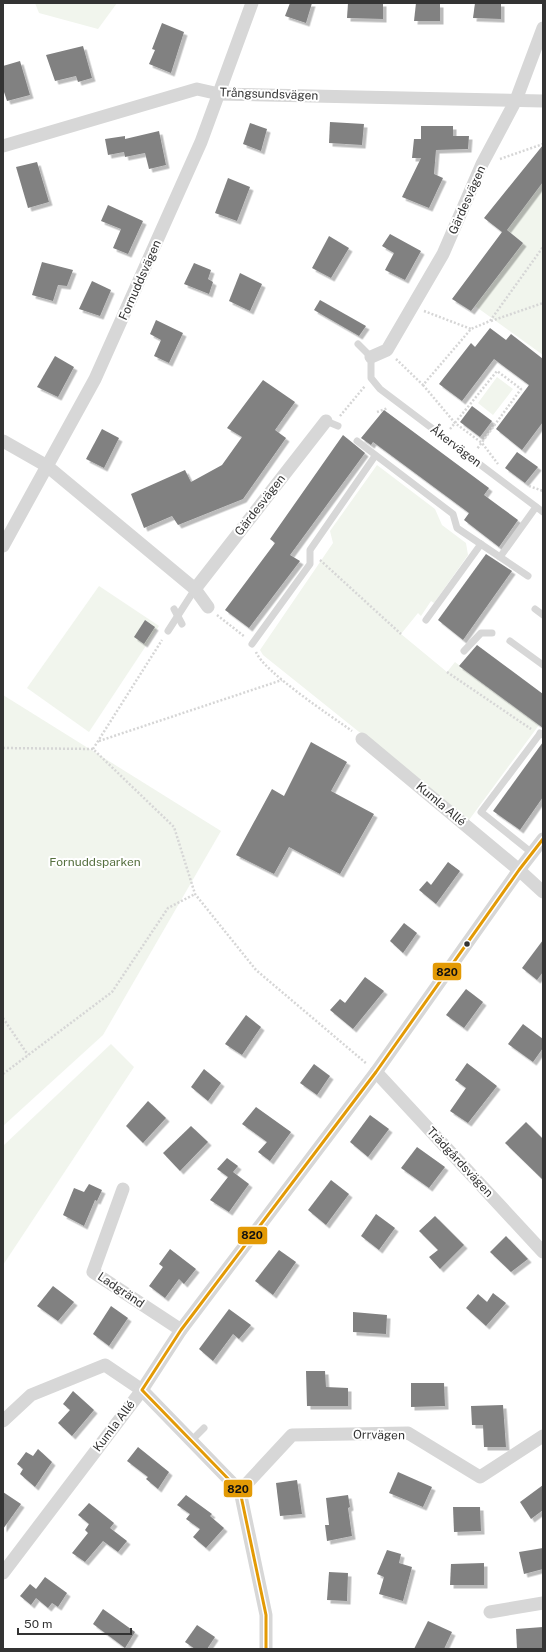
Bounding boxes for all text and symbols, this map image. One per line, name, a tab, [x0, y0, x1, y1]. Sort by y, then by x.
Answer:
street label: Trångsundsvägen	[219, 85, 319, 103]
street label: Gärdesvägen	[446, 163, 488, 236]
street label: Fornuddsvägen	[116, 238, 164, 322]
street label: Åkervägen	[428, 422, 484, 470]
street label: Gärdesvägen	[232, 472, 288, 538]
street label: Kumla Allé	[413, 779, 469, 829]
park label: Fornuddsparken	[49, 855, 141, 869]
unlabelled marker	[462, 939, 472, 949]
line badge: 820	[432, 962, 462, 981]
text: 820	[436, 966, 458, 978]
street label: Trädgårdsvägen	[424, 1124, 496, 1200]
line badge: 820	[237, 1226, 268, 1245]
text: 820	[241, 1229, 263, 1241]
street label: Ladgränd	[95, 1269, 147, 1311]
street label: Kumla Allé	[90, 1397, 138, 1454]
street label: Orrvägen	[353, 1428, 405, 1442]
line badge: 820	[223, 1479, 253, 1498]
text: 820	[227, 1483, 249, 1495]
scale bar	[18, 1610, 131, 1636]
text: 50 m	[24, 1617, 52, 1631]

